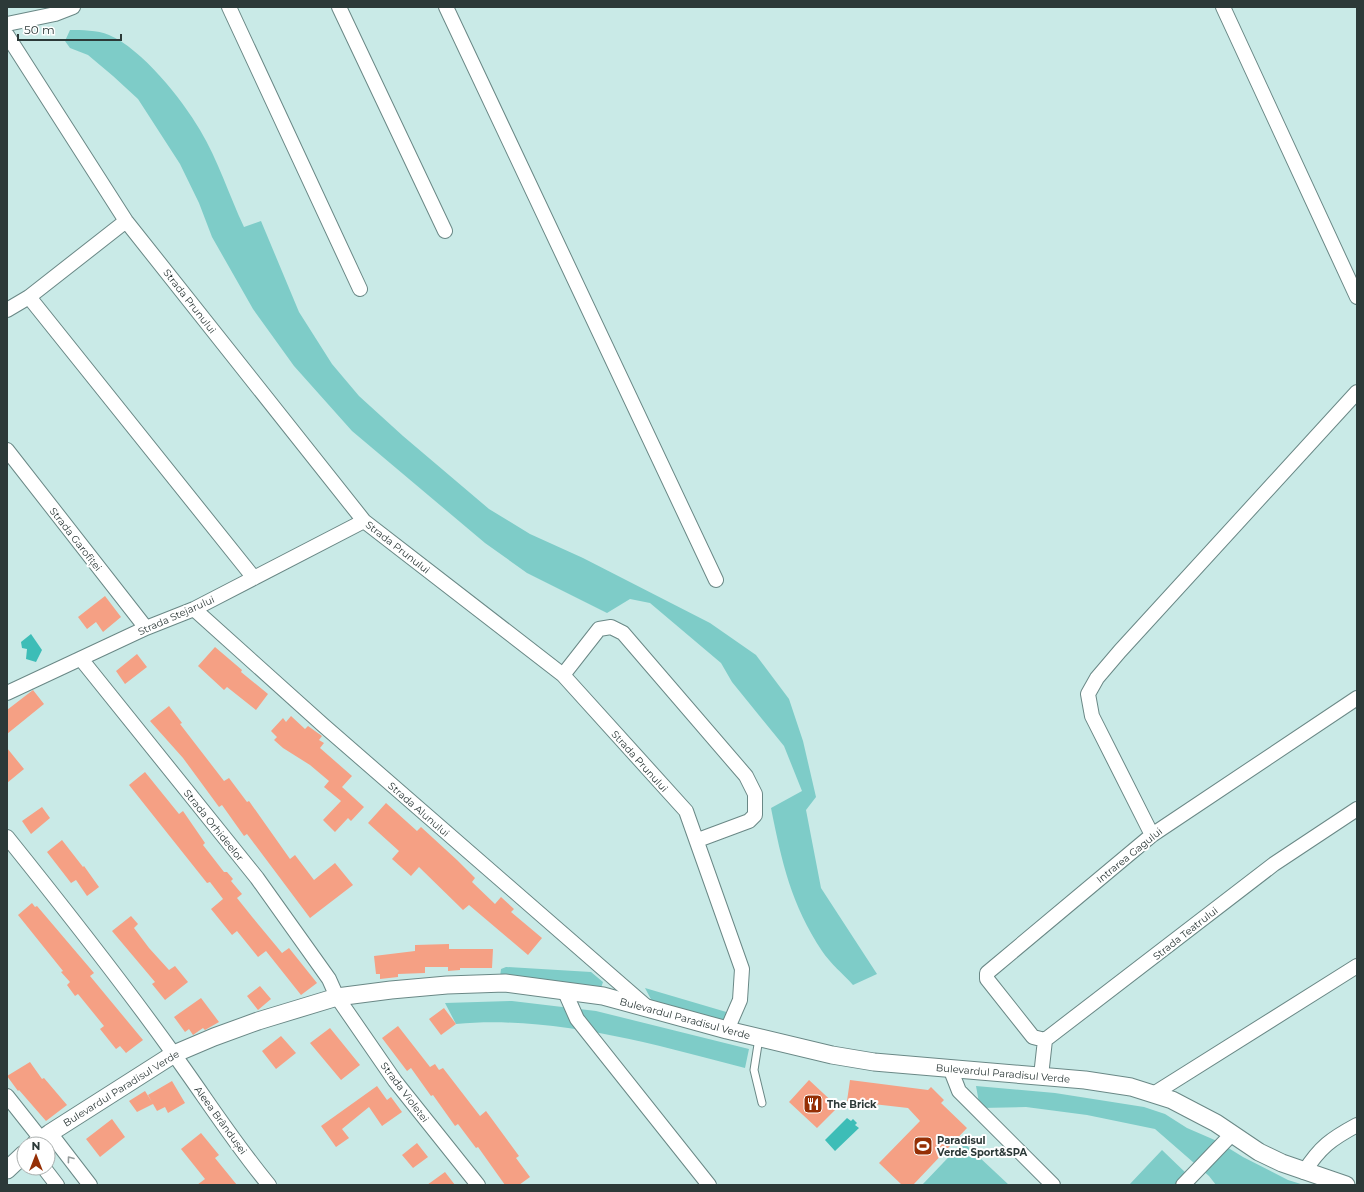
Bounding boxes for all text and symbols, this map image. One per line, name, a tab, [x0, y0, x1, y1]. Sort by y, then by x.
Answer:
scale bar	[18, 16, 121, 42]
text: 50 m	[24, 22, 55, 37]
street label: Strada Prunului	[160, 266, 219, 336]
street label: Strada Garofiței	[47, 505, 105, 574]
street label: Strada Prunului	[363, 518, 433, 577]
street label: Strada Stejarului	[136, 593, 217, 638]
street label: Strada Prunului	[609, 728, 671, 795]
street label: Strada Alunului	[385, 779, 452, 840]
street label: Strada Orhideelor	[181, 787, 247, 864]
street label: Intrarea Gagului	[1094, 825, 1165, 886]
street label: Strada Teatrului	[1150, 904, 1220, 963]
street label: Bulevardul Paradisul Verde	[618, 995, 752, 1042]
street label: Bulevardul Paradisul Verde	[61, 1047, 182, 1130]
street label: Strada Violetei	[378, 1060, 431, 1125]
street label: Bulevardul Paradisul Verde	[935, 1061, 1071, 1086]
street label: Aleea Brândușei	[191, 1084, 250, 1157]
restaurant icon: The Brick	[802, 1093, 824, 1115]
place label: The Brick	[827, 1098, 877, 1111]
place label: Paradisul Verde Sport&SPA	[936, 1134, 1028, 1159]
sports icon: Paradisul Verde Sport&SPA	[912, 1135, 934, 1157]
north arrow	[16, 1136, 56, 1176]
text: N	[32, 1139, 40, 1153]
one-way arrow	[68, 1156, 75, 1163]

